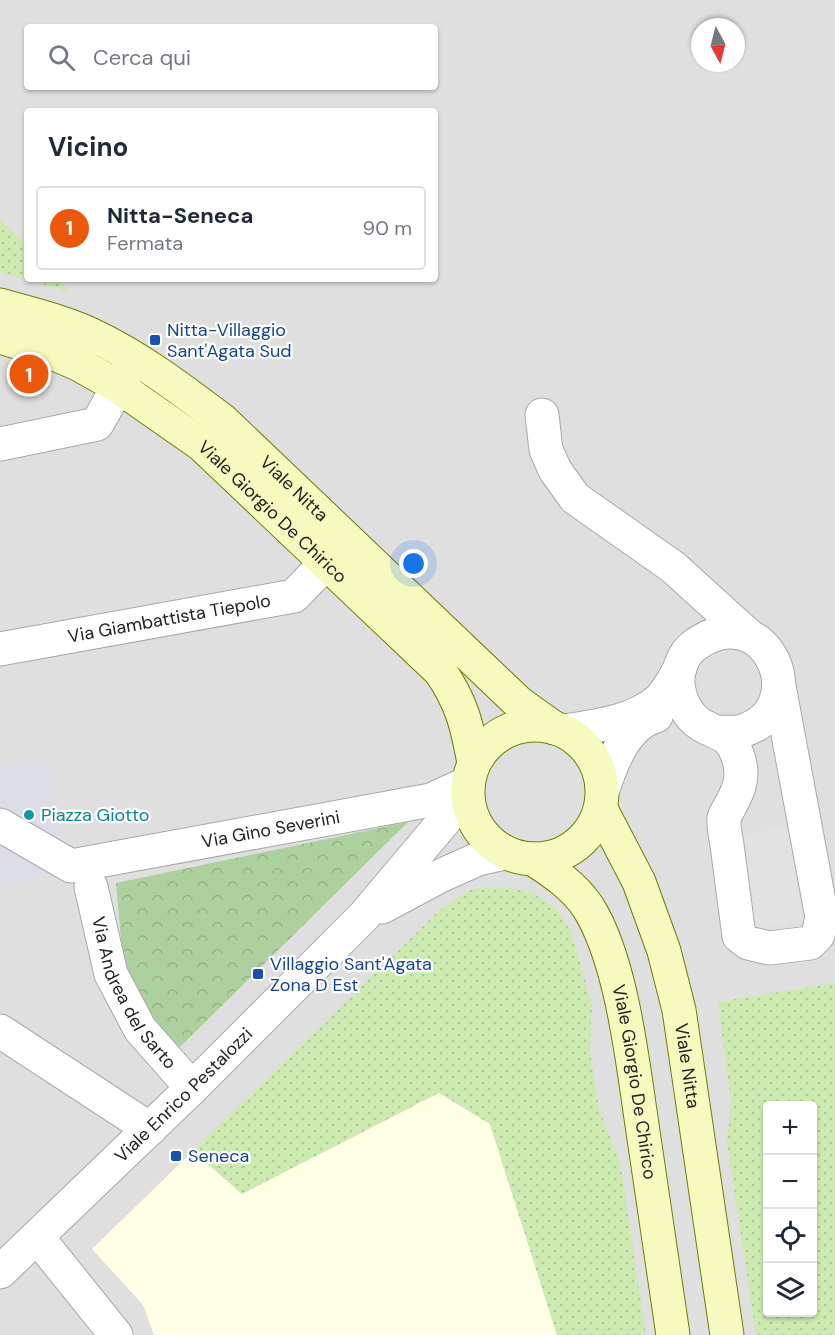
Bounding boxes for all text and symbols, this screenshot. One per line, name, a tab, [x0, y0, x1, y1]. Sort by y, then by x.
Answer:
north arrow	[691, 18, 745, 72]
search box	[24, 24, 438, 90]
icon: search	[45, 41, 78, 74]
text: Cerca qui	[93, 43, 191, 72]
text: Vicino	[48, 130, 128, 164]
text: Nitta-Seneca	[107, 201, 253, 230]
text: 1	[66, 215, 73, 241]
text: 90 m	[363, 215, 412, 241]
text: Fermata	[107, 230, 183, 256]
place label: Nitta-Villaggio Sant'Agata Sud	[167, 318, 292, 363]
marker: Nitta-Villaggio Sant'Agata Sud	[148, 333, 162, 347]
pin: 1	[9, 352, 48, 397]
street label: Viale Giorgio De Chirico	[193, 435, 352, 588]
street label: Viale Nitta	[255, 450, 333, 527]
your location	[399, 549, 428, 578]
street label: Via Giambattista Tiepolo	[66, 588, 273, 649]
place label: Piazza Giotto	[41, 803, 149, 827]
street label: Via Gino Severini	[200, 805, 342, 854]
marker: Piazza Giotto	[22, 808, 36, 822]
street label: Via Andrea del Sarto	[86, 914, 182, 1074]
place label: Villaggio Sant'Agata Zona D Est	[270, 952, 432, 997]
marker: Villaggio Sant'Agata Zona D Est	[251, 967, 265, 981]
street label: Viale Giorgio De Chirico	[606, 982, 662, 1181]
street label: Viale Enrico Pestalozzi	[109, 1022, 258, 1168]
street label: Viale Nitta	[669, 1022, 705, 1110]
map controls	[763, 1101, 817, 1317]
button: +	[763, 1101, 817, 1155]
place label: Seneca	[188, 1144, 249, 1168]
marker: Seneca	[169, 1149, 183, 1163]
button: −	[763, 1155, 817, 1209]
button: locate	[763, 1209, 817, 1263]
button: layers	[763, 1263, 817, 1317]

